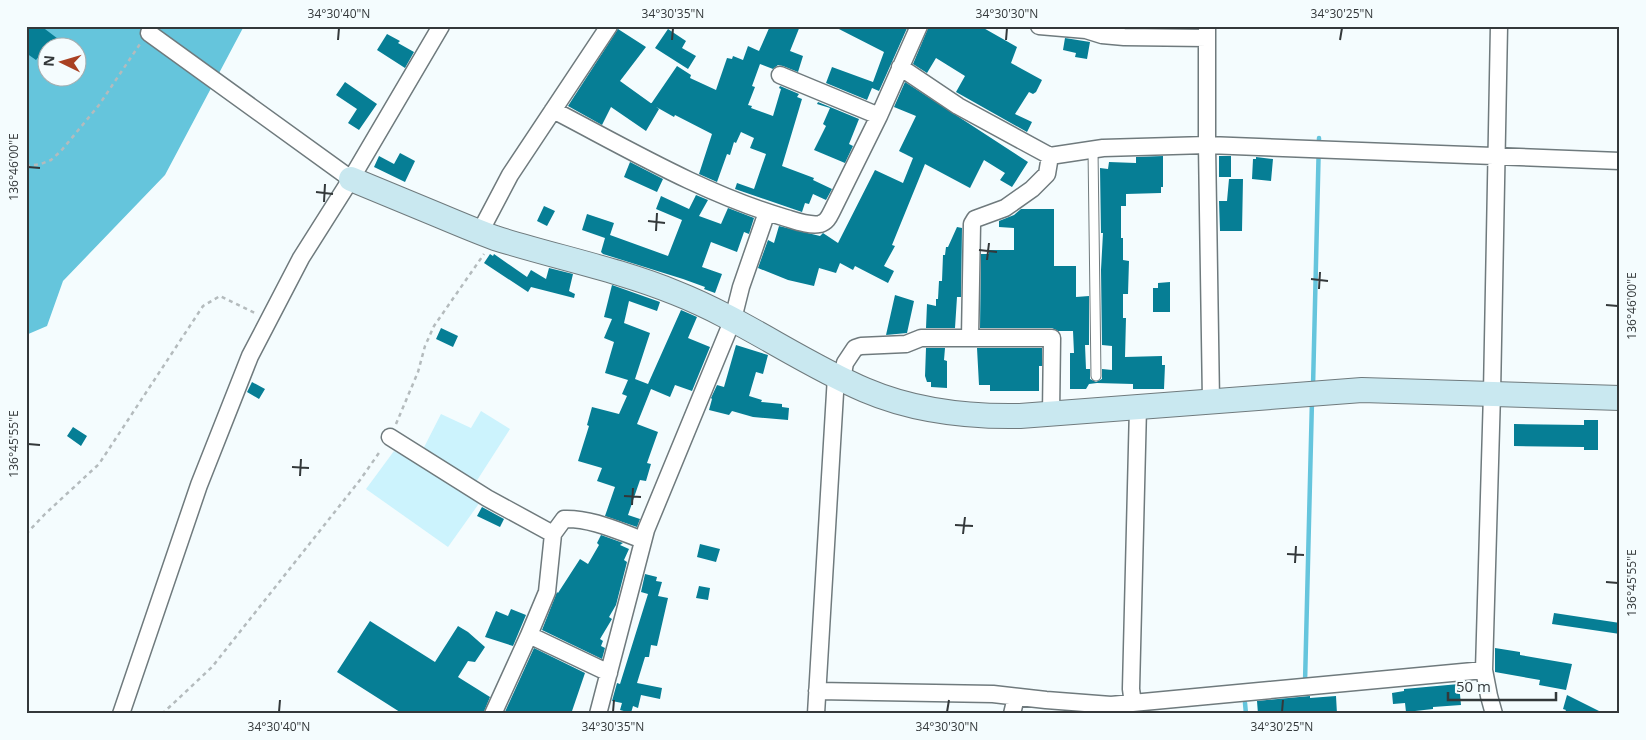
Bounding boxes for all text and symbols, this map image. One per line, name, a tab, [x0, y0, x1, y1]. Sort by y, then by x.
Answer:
text: 34°30'40"N	[308, 5, 370, 22]
text: 34°30'35"N	[642, 5, 704, 22]
text: 34°30'30"N	[976, 5, 1038, 22]
text: 34°30'25"N	[1311, 5, 1373, 22]
north arrow	[38, 38, 88, 88]
text: N	[39, 54, 59, 67]
text: 136°46'00"E	[5, 133, 22, 201]
text: 136°46'00"E	[1623, 272, 1640, 340]
text: 136°45'55"E	[5, 410, 22, 478]
text: 136°45'55"E	[1623, 549, 1640, 617]
scale bar	[1448, 670, 1556, 702]
text: 50 m	[1456, 676, 1491, 696]
text: 34°30'40"N	[248, 718, 310, 735]
text: 34°30'35"N	[582, 718, 644, 735]
text: 34°30'30"N	[916, 718, 978, 735]
text: 34°30'25"N	[1251, 718, 1313, 735]

